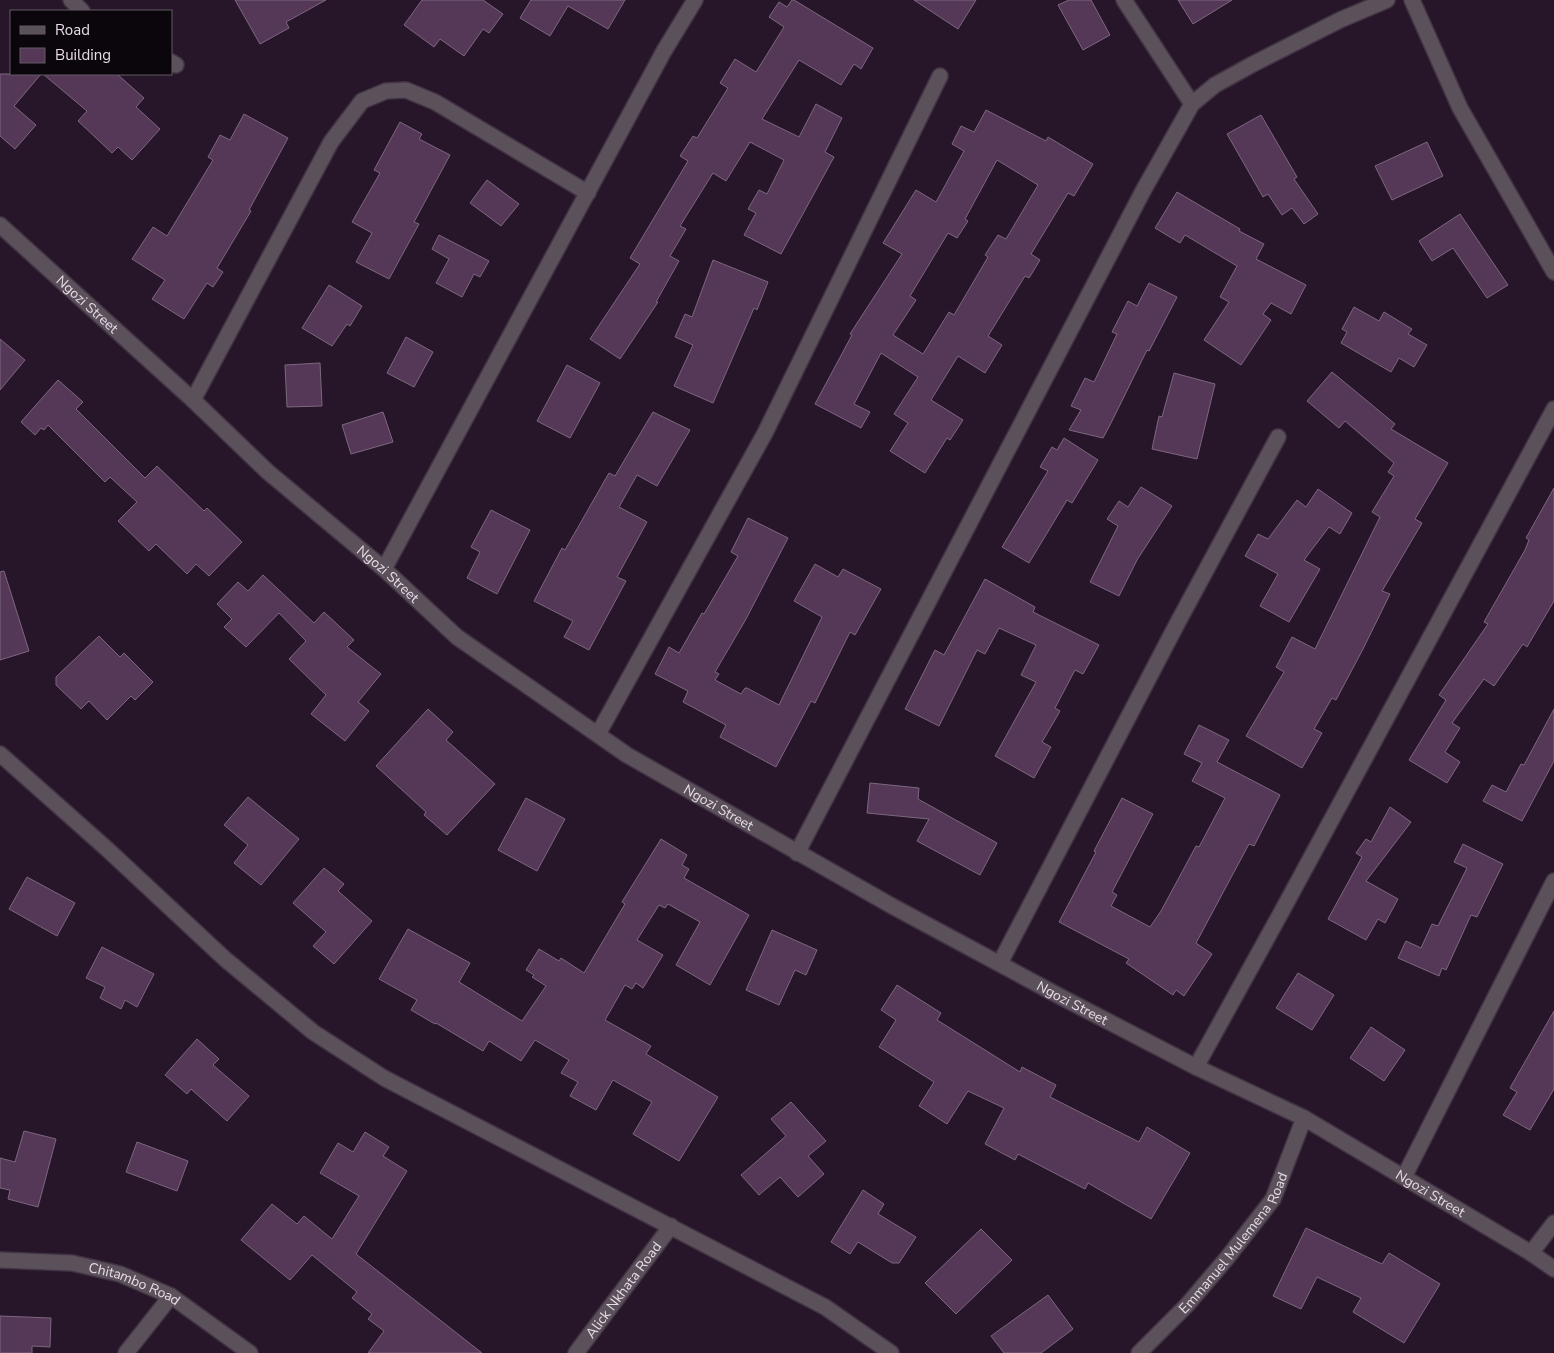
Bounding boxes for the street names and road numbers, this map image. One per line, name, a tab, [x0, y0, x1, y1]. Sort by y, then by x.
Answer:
street label: Ngozi Street	[52, 271, 122, 338]
street label: Ngozi Street	[353, 541, 423, 607]
street label: Ngozi Street	[680, 780, 757, 835]
street label: Ngozi Street	[1033, 977, 1111, 1030]
street label: Ngozi Street	[1392, 1166, 1469, 1222]
street label: Emmanuel Mulemena Road	[1175, 1170, 1292, 1318]
street label: Alick Nkhata Road	[581, 1238, 666, 1342]
street label: Chitambo Road	[87, 1258, 184, 1310]

